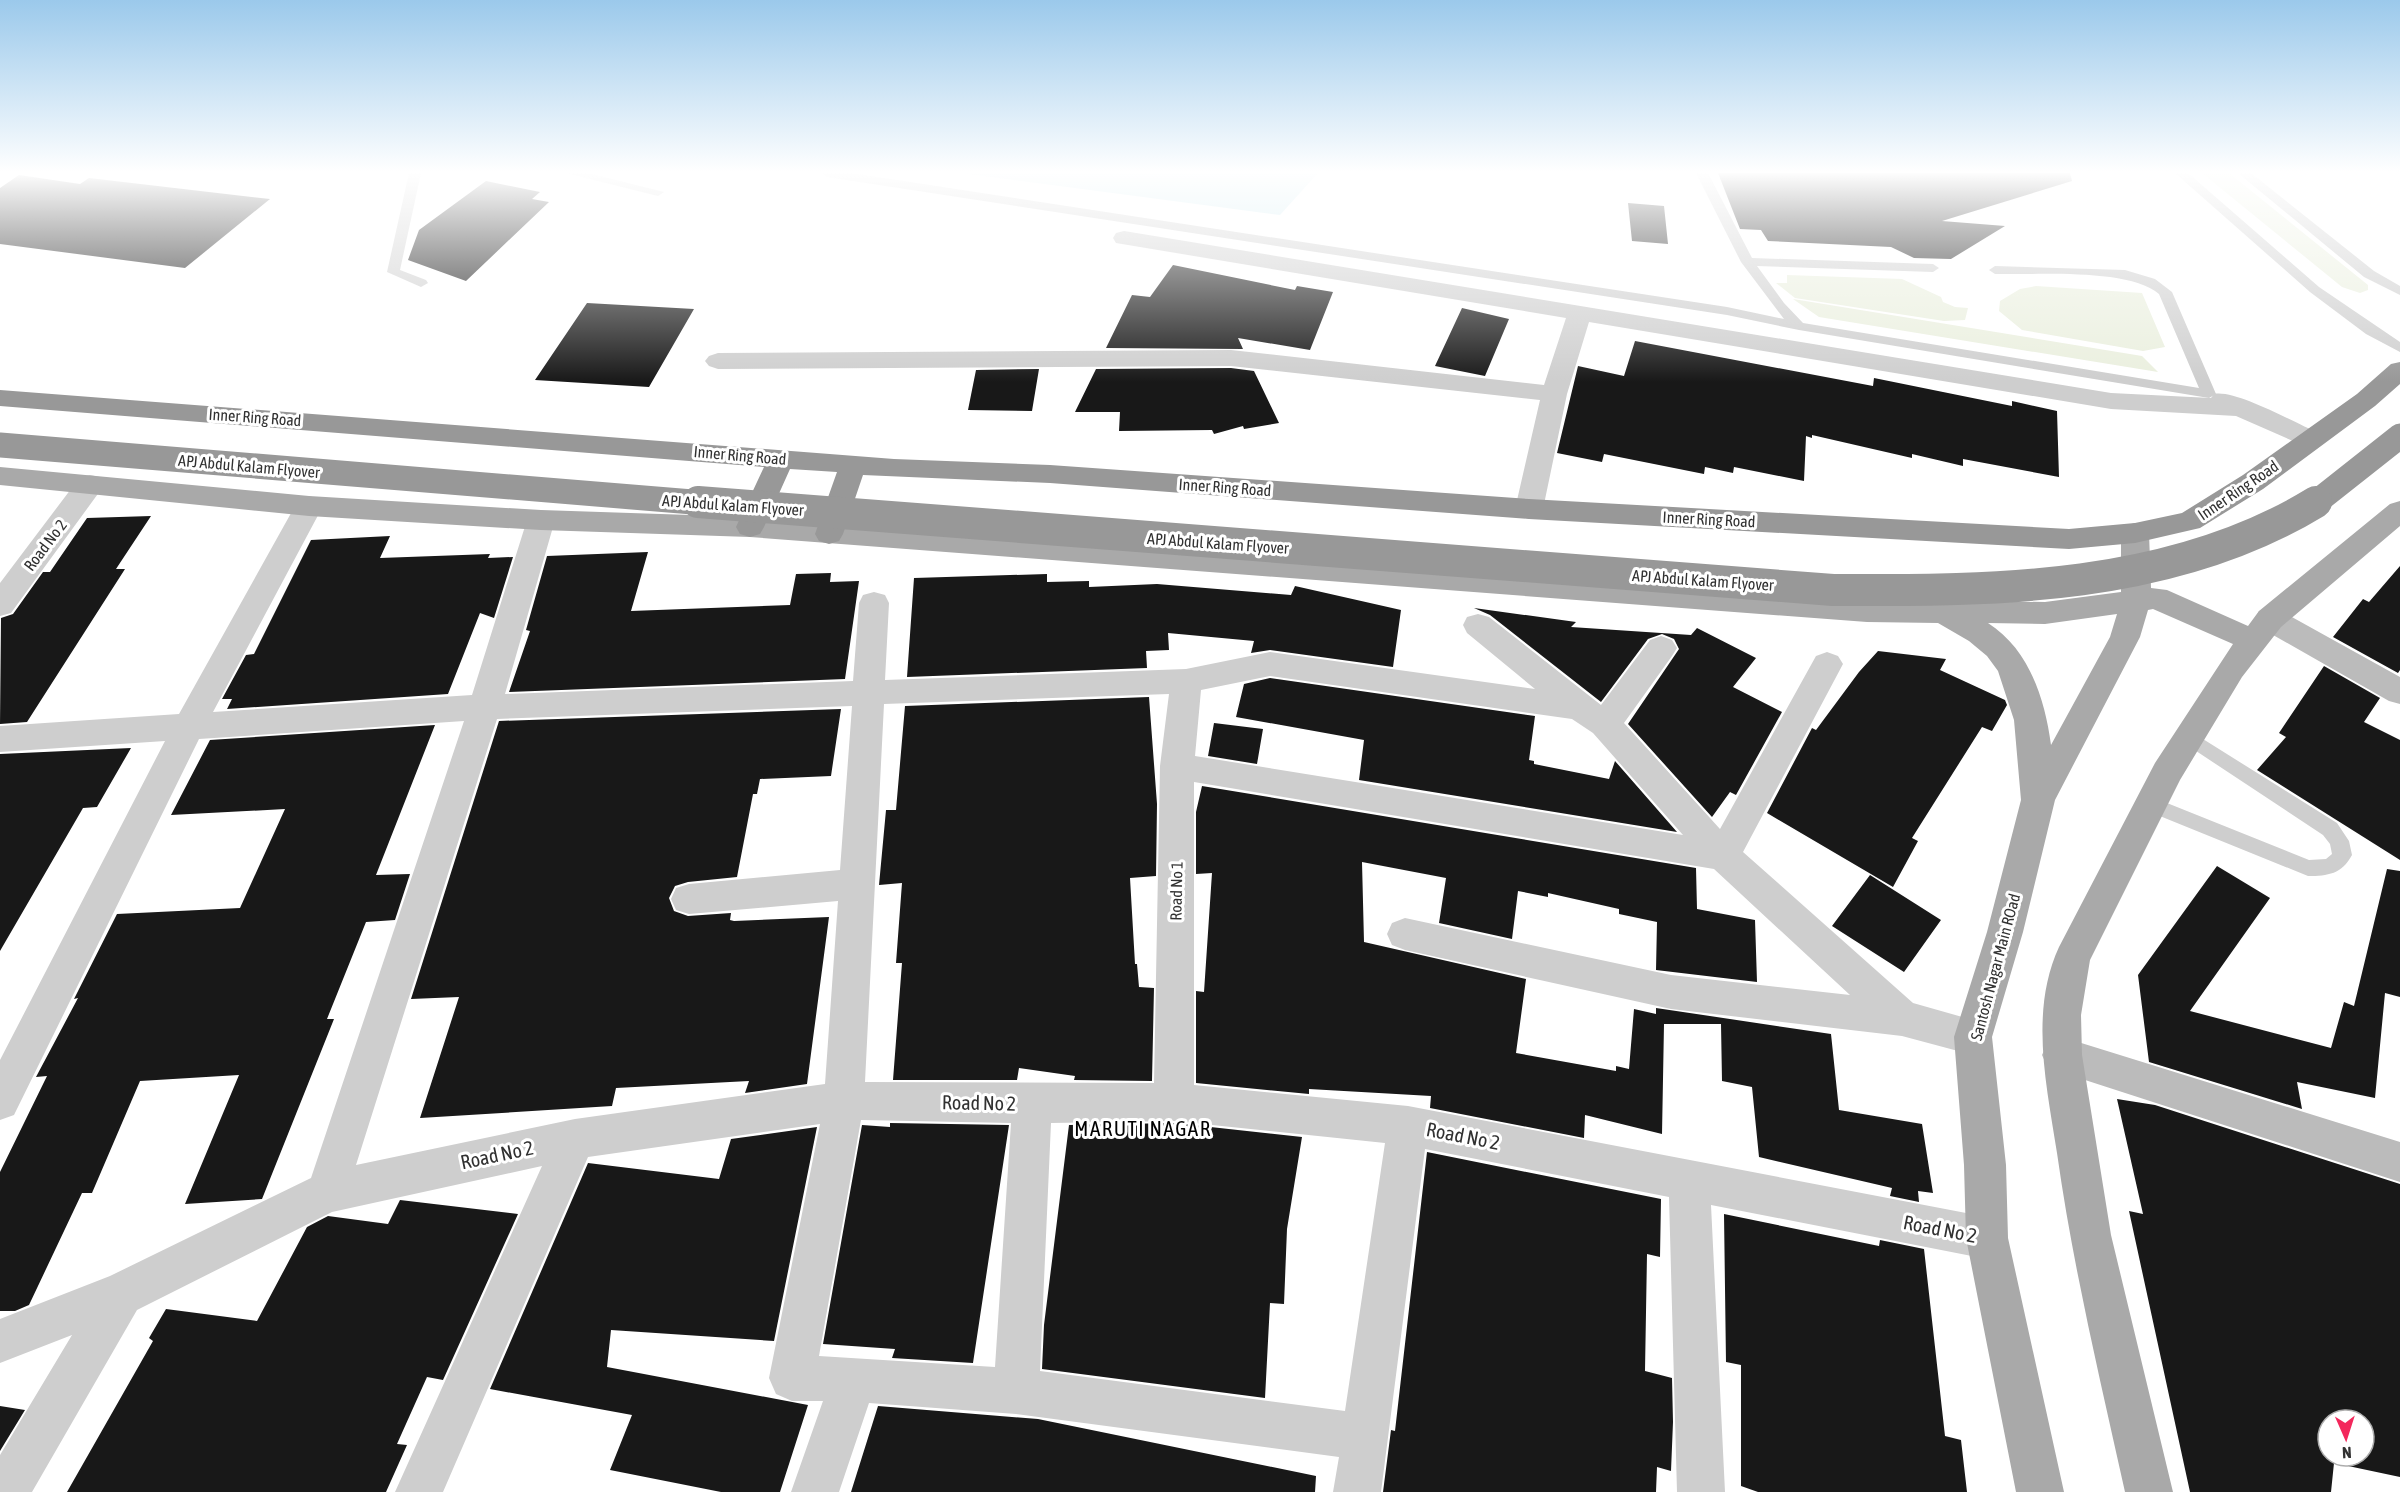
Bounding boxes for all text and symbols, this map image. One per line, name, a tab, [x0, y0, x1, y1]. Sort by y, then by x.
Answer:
street label: Inner Ring Road	[208, 405, 302, 430]
street label: Inner Ring Road	[693, 442, 787, 469]
street label: APJ Abdul Kalam Flyover	[177, 451, 321, 482]
street label: Inner Ring Road	[2194, 457, 2282, 524]
street label: Inner Ring Road	[1178, 475, 1272, 500]
street label: APJ Abdul Kalam Flyover	[662, 491, 805, 520]
street label: Inner Ring Road	[1662, 508, 1756, 531]
street label: Road No 2	[20, 516, 70, 574]
street label: APJ Abdul Kalam Flyover	[1147, 529, 1290, 558]
street label: APJ Abdul Kalam Flyover	[1632, 566, 1775, 595]
street label: Road No 1	[1166, 861, 1186, 921]
street label: Santosh Nagar Main ROad	[1967, 892, 2024, 1043]
street label: Road No 2	[942, 1090, 1016, 1115]
district label: MARUTI NAGAR	[1074, 1116, 1212, 1140]
street label: Road No 2	[1424, 1117, 1502, 1154]
street label: Road No 2	[458, 1136, 536, 1173]
street label: Road No 2	[1901, 1210, 1979, 1247]
north arrow	[2316, 1408, 2376, 1468]
text: N	[2342, 1444, 2352, 1462]

